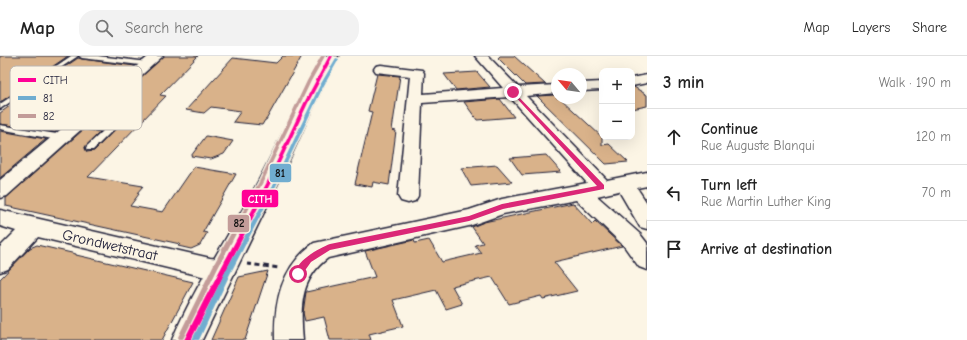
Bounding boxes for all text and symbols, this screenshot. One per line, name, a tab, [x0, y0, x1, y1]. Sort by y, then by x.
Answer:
search box	[79, 10, 359, 46]
text: Map	[20, 17, 55, 39]
icon: search	[93, 17, 115, 39]
text: Search here	[125, 19, 203, 37]
text: Map	[803, 19, 830, 36]
text: Layers	[852, 19, 890, 36]
text: Share	[912, 19, 947, 36]
legend	[10, 66, 142, 130]
north arrow	[551, 68, 587, 104]
map controls	[599, 68, 635, 140]
button: +	[599, 68, 635, 104]
text: 3 min	[663, 73, 704, 92]
text: CITH	[43, 74, 68, 87]
text: Walk · 190 m	[879, 75, 951, 90]
route end	[504, 83, 522, 101]
text: 81	[43, 92, 53, 105]
button: −	[599, 104, 635, 140]
text: 82	[43, 110, 55, 123]
text: Continue	[701, 120, 758, 138]
icon: ahead	[663, 126, 685, 148]
text: 120 m	[916, 129, 951, 144]
text: Rue Auguste Blanqui	[701, 138, 815, 153]
line badge: 81	[269, 163, 292, 183]
text: 81	[275, 167, 285, 180]
text: Turn left	[701, 176, 757, 194]
icon: left	[663, 182, 685, 204]
text: 70 m	[922, 185, 951, 200]
line badge: CITH	[241, 189, 279, 208]
text: CITH	[248, 193, 272, 206]
text: Rue Martin Luther King	[701, 194, 831, 209]
line badge: 82	[227, 214, 250, 233]
text: 82	[233, 217, 245, 230]
street label: Grondwetstraat	[61, 225, 160, 265]
icon: arrive	[663, 238, 685, 260]
text: Arrive at destination	[701, 240, 832, 258]
route start	[289, 265, 307, 283]

